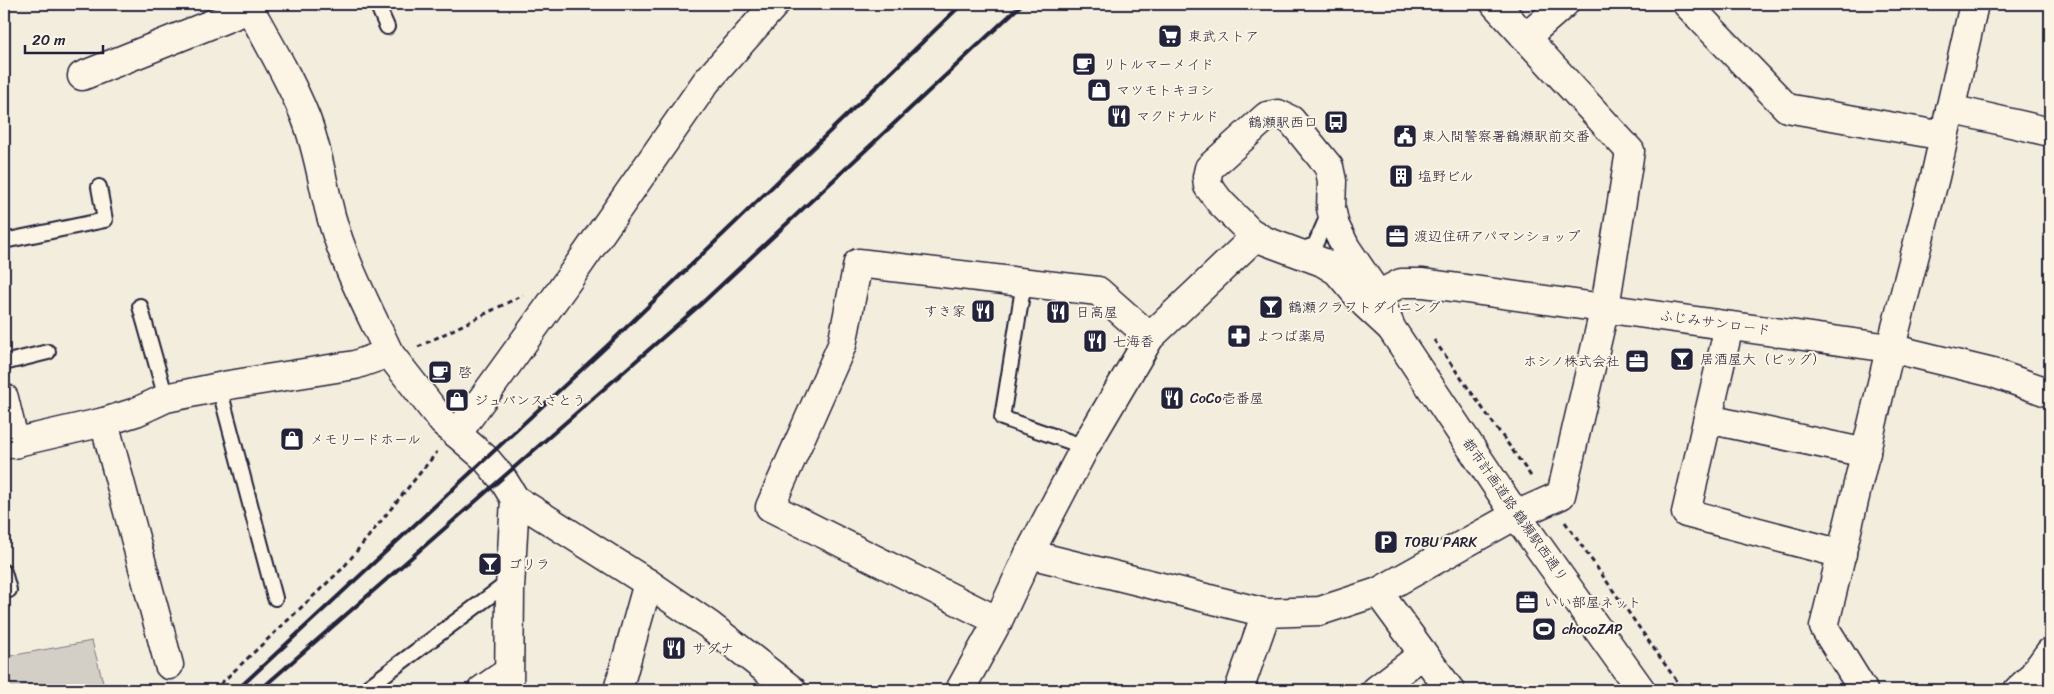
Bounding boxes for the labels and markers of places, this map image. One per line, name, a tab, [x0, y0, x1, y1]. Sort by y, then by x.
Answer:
supermarket icon: 東武ストア	[1157, 23, 1183, 49]
place label: 東武ストア	[1188, 24, 1259, 49]
cafe icon: リトルマーメイド	[1071, 51, 1097, 77]
place label: リトルマーメイド	[1102, 52, 1214, 77]
shop icon: マツモトキヨシ	[1086, 77, 1112, 103]
place label: マツモトキヨシ	[1116, 78, 1214, 103]
restaurant icon: マクドナルド	[1106, 103, 1132, 129]
place label: マクドナルド	[1136, 104, 1219, 129]
bus stop icon: 鶴瀬駅西口	[1323, 109, 1349, 135]
place label: 鶴瀬駅西口	[1248, 110, 1318, 135]
public building icon: 東入間警察署鶴瀬駅前交番	[1392, 123, 1418, 149]
place label: 東入間警察署鶴瀬駅前交番	[1422, 124, 1590, 149]
building icon: 塩野ビル	[1388, 163, 1414, 189]
place label: 塩野ビル	[1418, 164, 1474, 189]
office icon: 渡辺住研アパマンショップ	[1384, 223, 1410, 249]
place label: 渡辺住研アパマンショップ	[1414, 224, 1581, 249]
bar icon: 鶴瀬クラフトダイニング	[1258, 294, 1284, 320]
place label: 鶴瀬クラフトダイニング	[1288, 295, 1441, 320]
restaurant icon: すき家	[970, 298, 996, 324]
place label: すき家	[924, 299, 966, 324]
restaurant icon: 日高屋	[1045, 299, 1071, 325]
place label: 日高屋	[1076, 300, 1118, 325]
pharmacy icon: よつば薬局	[1226, 323, 1252, 349]
place label: よつば薬局	[1256, 324, 1326, 349]
restaurant icon: 七海香	[1082, 328, 1108, 354]
place label: 七海香	[1112, 329, 1154, 354]
bar icon: 居酒屋大（ビッグ）	[1669, 346, 1695, 372]
place label: 居酒屋大（ビッグ）	[1700, 347, 1826, 372]
office icon: ホシノ株式会社	[1624, 348, 1650, 374]
place label: ホシノ株式会社	[1523, 349, 1620, 374]
cafe icon: 啓	[427, 359, 453, 385]
place label: 啓	[458, 360, 472, 385]
restaurant icon: CoCo壱番屋	[1159, 385, 1185, 411]
place label: CoCo壱番屋	[1190, 386, 1264, 411]
shop icon: ジュバンスさとう	[444, 387, 470, 413]
place label: ジュバンスさとう	[474, 388, 586, 413]
shop icon: メモリードホール	[279, 426, 305, 452]
place label: メモリードホール	[310, 427, 421, 452]
parking icon: TOBU PARK	[1373, 529, 1399, 555]
place label: TOBU PARK	[1404, 530, 1477, 555]
bar icon: ゴリラ	[477, 551, 503, 577]
place label: ゴリラ	[508, 552, 550, 577]
office icon: いい部屋ネット	[1514, 589, 1540, 615]
place label: いい部屋ネット	[1544, 590, 1641, 615]
sports icon: chocoZAP	[1531, 616, 1557, 642]
place label: chocoZAP	[1562, 617, 1623, 642]
restaurant icon: サダナ	[661, 635, 687, 661]
place label: サダナ	[692, 636, 734, 661]

